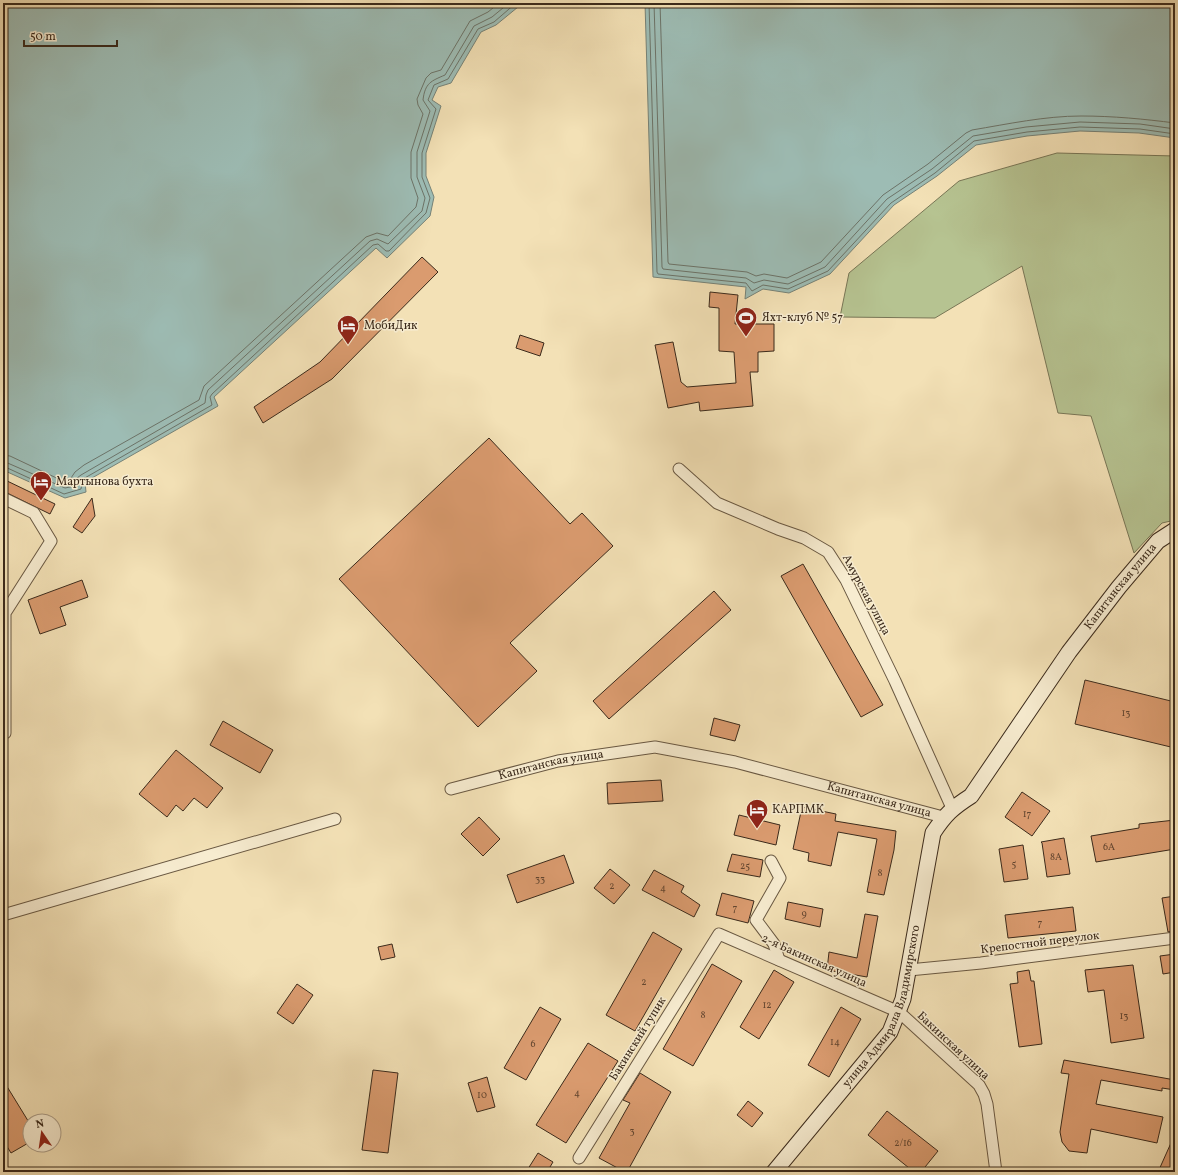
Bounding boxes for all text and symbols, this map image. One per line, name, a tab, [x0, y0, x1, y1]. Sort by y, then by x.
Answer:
scale bar	[24, 22, 117, 48]
text: 50 m	[30, 29, 56, 45]
sports icon: Яхт-клуб № 57	[733, 305, 759, 338]
place label: Яхт-клуб № 57	[762, 310, 843, 326]
hotel icon: МобиДик	[335, 313, 361, 346]
place label: МобиДик	[364, 318, 418, 334]
hotel icon: Мартынова бухта	[28, 469, 54, 502]
place label: Мартынова бухта	[56, 474, 153, 490]
street label: Капитанская улица	[1081, 540, 1161, 633]
street label: Амурская улица	[838, 552, 894, 638]
house number: 13	[1121, 706, 1131, 720]
street label: Капитанская улица	[497, 747, 605, 784]
street label: Капитанская улица	[825, 779, 933, 822]
hotel icon: КАРПМК	[744, 797, 770, 830]
place label: КАРПМК	[772, 802, 824, 818]
house number: 17	[1023, 807, 1032, 821]
house number: 6А	[1103, 840, 1115, 854]
house number: 8А	[1050, 850, 1062, 864]
house number: 5	[1012, 857, 1017, 871]
house number: 25	[740, 859, 750, 873]
house number: 8	[877, 866, 883, 880]
house number: 33	[535, 872, 545, 886]
house number: 2	[609, 879, 615, 893]
house number: 4	[660, 881, 666, 895]
house number: 7	[733, 901, 738, 915]
house number: 9	[801, 907, 807, 921]
house number: 7	[1038, 916, 1043, 930]
street label: улица Адмирала Владимирского	[839, 924, 924, 1091]
street label: Крепостной переулок	[980, 928, 1101, 958]
street label: 2-я Бакинская улица	[759, 931, 869, 991]
house number: 2	[641, 975, 647, 989]
street label: Бакинский тупик	[606, 994, 671, 1084]
house number: 12	[762, 998, 772, 1012]
house number: 8	[700, 1008, 706, 1022]
street label: Бакинская улица	[913, 1008, 993, 1084]
house number: 13	[1119, 1009, 1129, 1023]
house number: 14	[830, 1035, 840, 1049]
house number: 6	[530, 1037, 536, 1051]
house number: 4	[574, 1086, 580, 1100]
house number: 10	[477, 1088, 487, 1102]
north arrow	[22, 1113, 62, 1153]
text: N	[35, 1117, 46, 1133]
house number: 3	[629, 1124, 635, 1138]
house number: 2/16	[894, 1136, 912, 1150]

